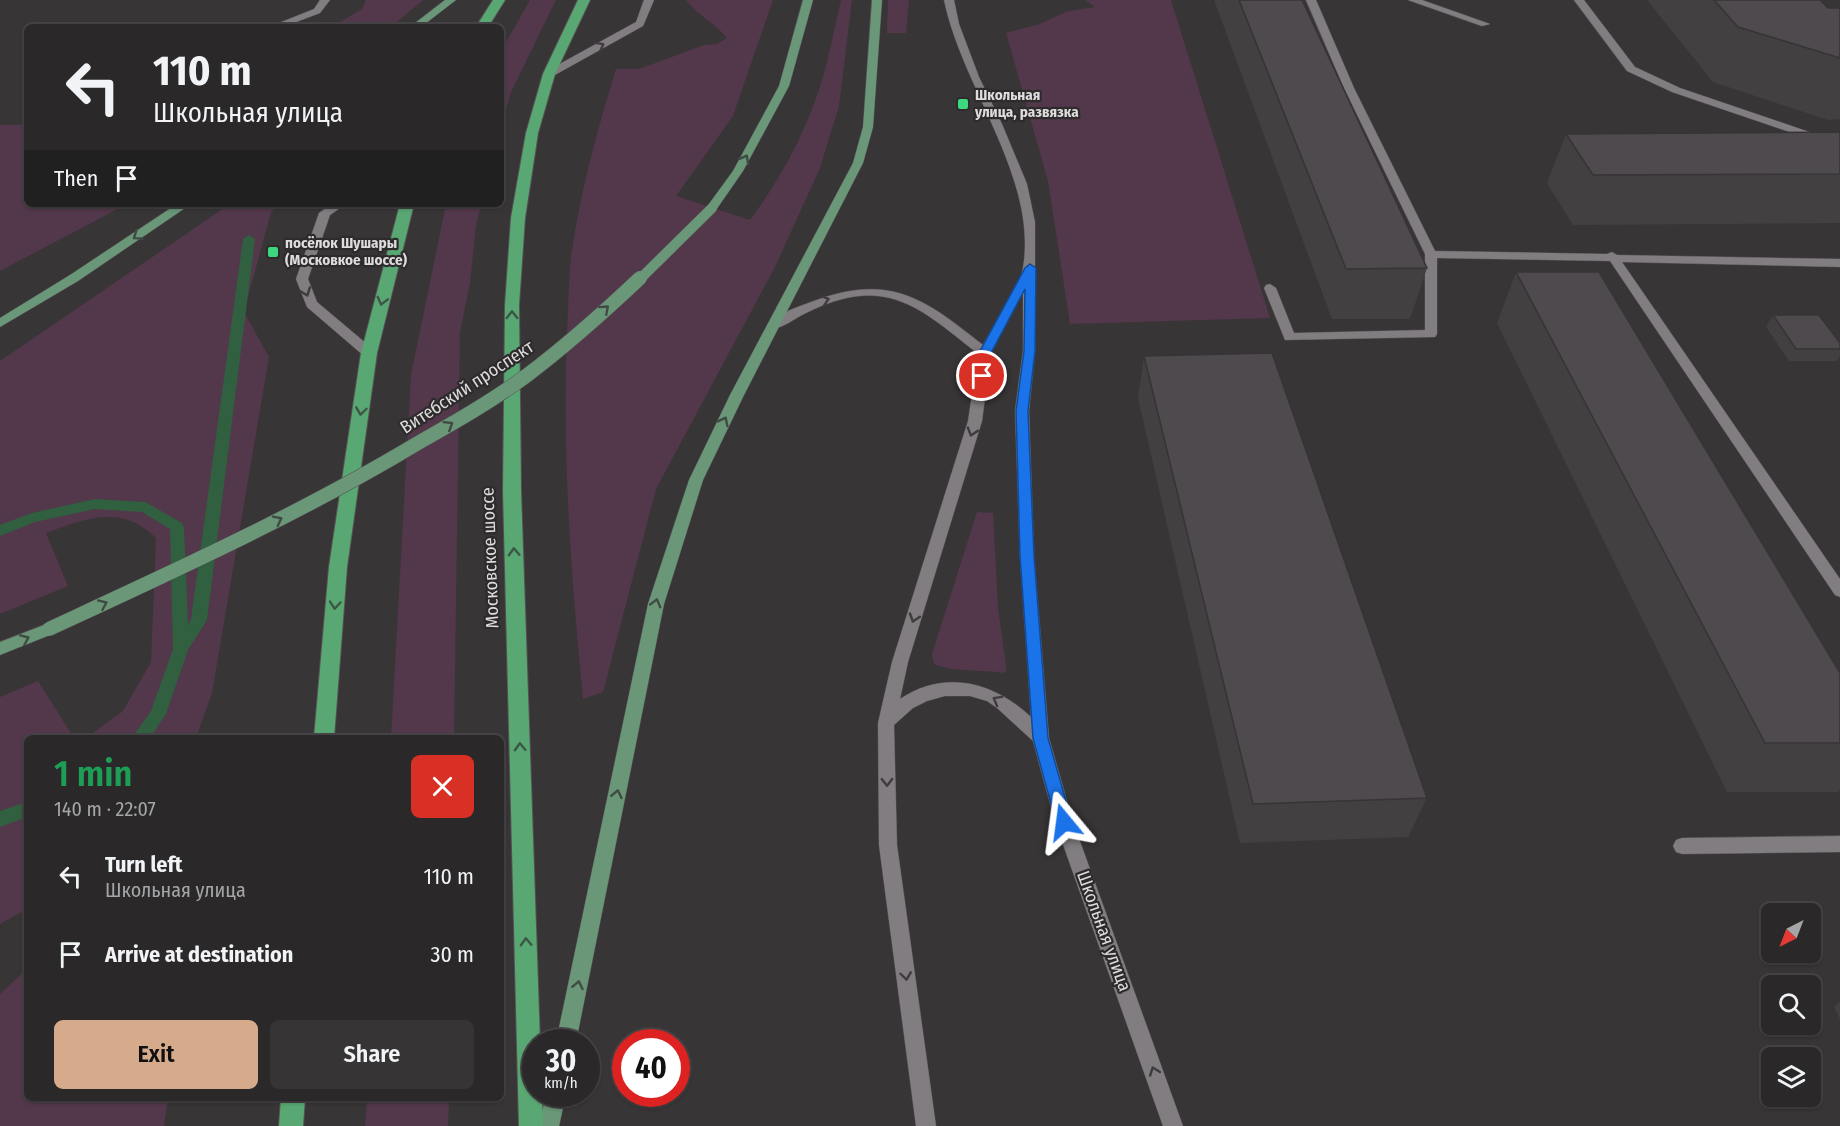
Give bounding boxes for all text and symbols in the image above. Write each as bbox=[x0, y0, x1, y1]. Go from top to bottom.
one-way arrow bbox=[594, 42, 604, 53]
text: 110 m bbox=[153, 46, 252, 96]
icon: left bbox=[54, 48, 132, 126]
place label: Школьная улица, развязка bbox=[974, 86, 1079, 121]
text: Школьная улица bbox=[153, 97, 343, 129]
marker: Школьная улица, развязка bbox=[956, 97, 970, 111]
one-way arrow bbox=[738, 155, 749, 165]
icon: arrive bbox=[110, 162, 143, 195]
text: Then bbox=[54, 165, 98, 192]
one-way arrow bbox=[132, 229, 143, 240]
place label: посёлок Шушары (Московкое шоссе) bbox=[285, 234, 408, 269]
marker: посёлок Шушары (Московкое шоссе) bbox=[266, 245, 280, 259]
one-way arrow bbox=[299, 286, 312, 297]
one-way arrow bbox=[819, 294, 830, 307]
one-way arrow bbox=[376, 296, 389, 306]
one-way arrow bbox=[598, 305, 609, 316]
one-way arrow bbox=[506, 310, 518, 319]
street label: Витебский проспект bbox=[396, 335, 538, 438]
pin bbox=[956, 350, 1007, 401]
icon: arrive bbox=[965, 359, 998, 392]
one-way arrow bbox=[355, 407, 367, 416]
one-way arrow bbox=[717, 416, 729, 427]
one-way arrow bbox=[443, 421, 453, 433]
one-way arrow bbox=[967, 426, 979, 437]
street label: Московское шоссе bbox=[477, 487, 503, 629]
one-way arrow bbox=[272, 516, 283, 528]
one-way arrow bbox=[507, 547, 520, 556]
one-way arrow bbox=[649, 598, 662, 608]
one-way arrow bbox=[96, 600, 107, 612]
one-way arrow bbox=[329, 600, 342, 609]
one-way arrow bbox=[909, 612, 921, 623]
one-way arrow bbox=[18, 634, 29, 646]
one-way arrow bbox=[993, 696, 1003, 707]
one-way arrow bbox=[513, 742, 526, 751]
text: 1 min bbox=[54, 752, 132, 796]
button: close bbox=[411, 755, 474, 818]
one-way arrow bbox=[881, 777, 894, 786]
one-way arrow bbox=[610, 789, 623, 799]
position arrow bbox=[1032, 790, 1096, 854]
text: 140 m · 22:07 bbox=[54, 797, 156, 821]
text: Turn left bbox=[105, 851, 183, 878]
icon: left bbox=[54, 860, 87, 893]
text: 110 m bbox=[424, 863, 474, 890]
street label: Школьная улица bbox=[1072, 868, 1136, 994]
text: Школьная улица bbox=[105, 878, 246, 902]
north arrow bbox=[1761, 903, 1821, 963]
map controls bbox=[1761, 903, 1821, 1107]
one-way arrow bbox=[519, 937, 532, 946]
icon: arrive bbox=[54, 938, 87, 971]
text: Arrive at destination bbox=[105, 941, 293, 968]
text: 30 m bbox=[431, 941, 474, 968]
one-way arrow bbox=[899, 971, 911, 980]
button: search bbox=[1761, 975, 1821, 1035]
one-way arrow bbox=[571, 980, 584, 990]
button: Exit bbox=[54, 1020, 258, 1089]
button: Share bbox=[270, 1020, 474, 1089]
speed limit sign: 40 bbox=[612, 1029, 690, 1107]
text: 30 bbox=[546, 1043, 576, 1079]
button: layers bbox=[1761, 1047, 1821, 1107]
one-way arrow bbox=[1148, 1066, 1161, 1077]
text: km/h bbox=[544, 1074, 578, 1092]

